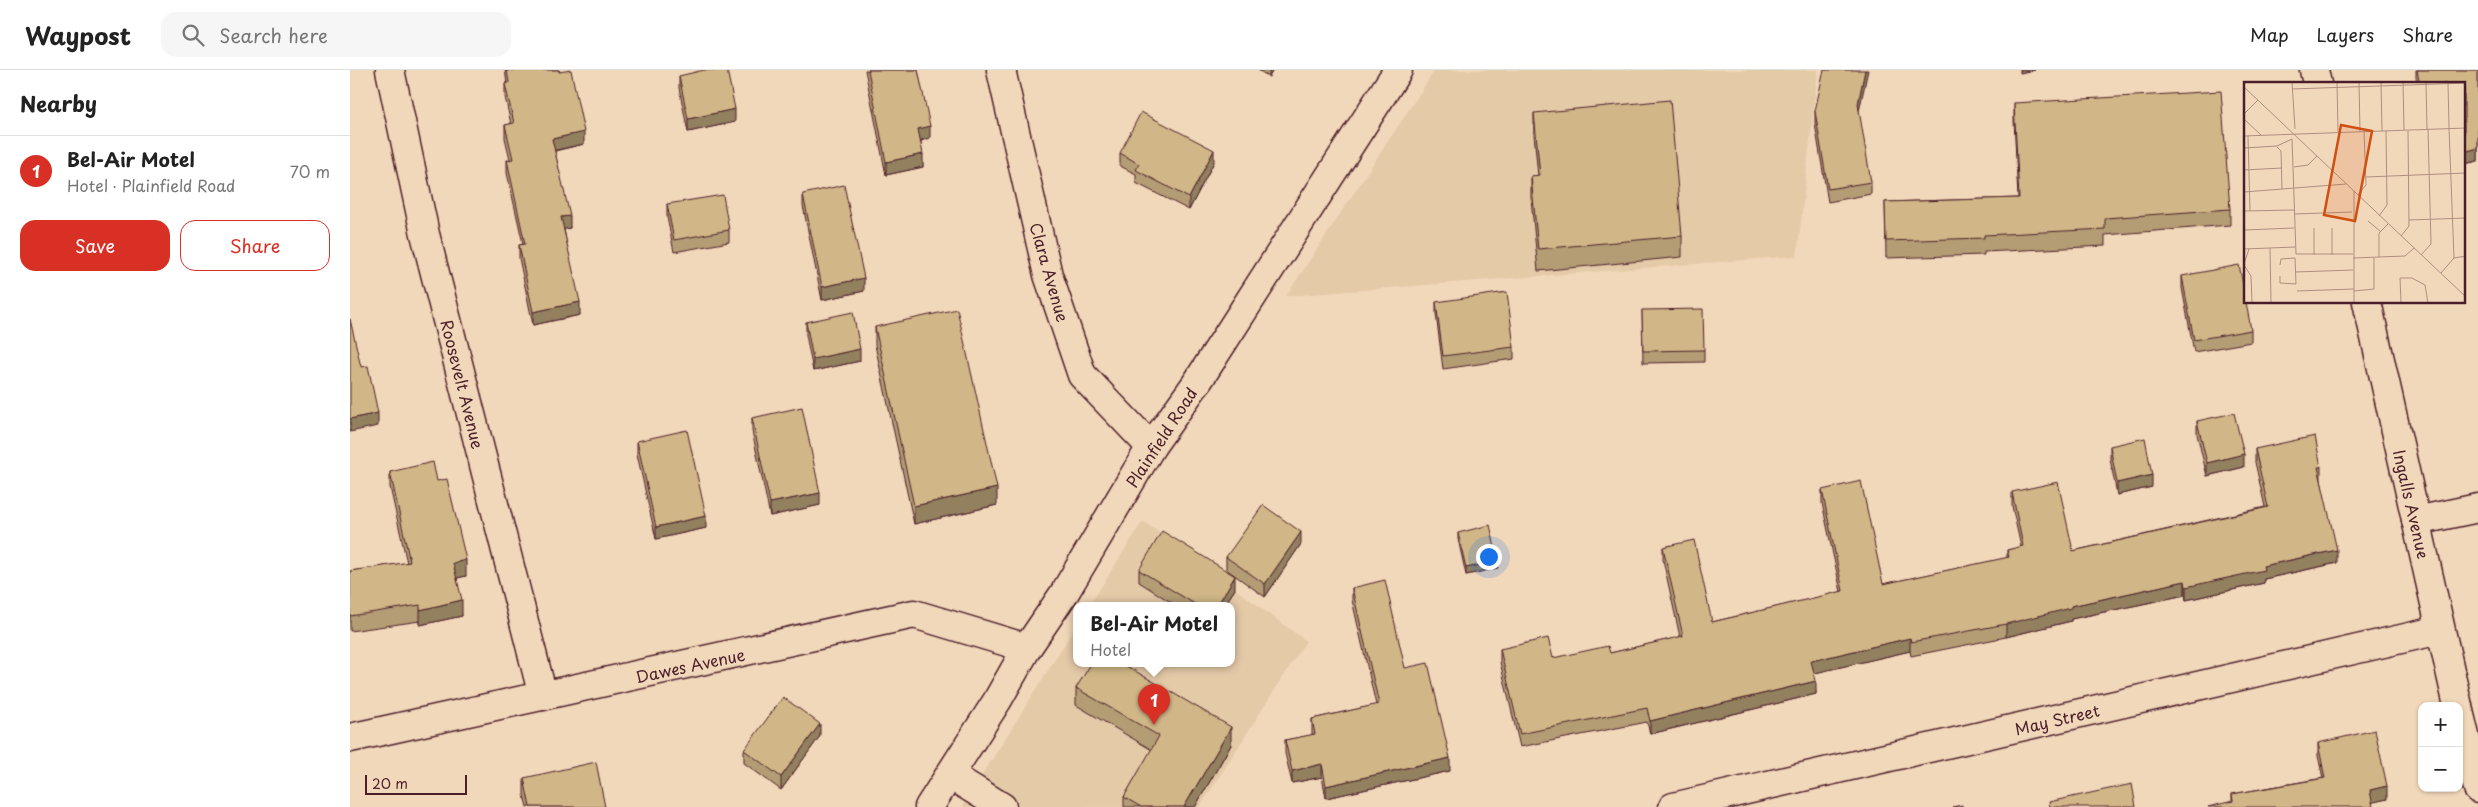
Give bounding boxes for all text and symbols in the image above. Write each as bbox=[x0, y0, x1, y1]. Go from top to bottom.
search box bbox=[161, 12, 511, 57]
text: Waypost bbox=[25, 17, 131, 53]
icon: search bbox=[179, 21, 207, 49]
text: Search here bbox=[219, 21, 328, 49]
text: Map bbox=[2250, 21, 2289, 48]
text: Layers bbox=[2317, 21, 2374, 48]
text: Share bbox=[2402, 21, 2453, 48]
inset map bbox=[2244, 82, 2466, 304]
text: Nearby bbox=[20, 87, 97, 119]
text: Bel-Air Motel bbox=[67, 145, 195, 173]
text: 1 bbox=[32, 159, 40, 183]
text: 70 m bbox=[290, 159, 330, 183]
text: Hotel · Plainfield Road bbox=[67, 173, 235, 197]
button: Save bbox=[20, 220, 170, 271]
button: Share bbox=[180, 220, 330, 271]
street label: Clara Avenue bbox=[1024, 220, 1076, 325]
street label: Roosevelt Avenue bbox=[435, 317, 491, 451]
street label: Plainfield Road bbox=[1120, 382, 1202, 492]
street label: Ingalls Avenue bbox=[2388, 447, 2436, 561]
your location bbox=[1476, 544, 1502, 570]
popup bbox=[1073, 602, 1235, 667]
text: Bel-Air Motel bbox=[1090, 609, 1218, 637]
text: Hotel bbox=[1090, 637, 1131, 661]
street label: Dawes Avenue bbox=[633, 642, 747, 688]
pin: 1 bbox=[1138, 684, 1170, 725]
street label: May Street bbox=[2012, 698, 2102, 740]
map controls bbox=[2418, 702, 2463, 792]
button: + bbox=[2418, 702, 2463, 747]
button: − bbox=[2418, 747, 2463, 792]
scale bar bbox=[365, 772, 468, 795]
text: 20 m bbox=[372, 773, 408, 794]

